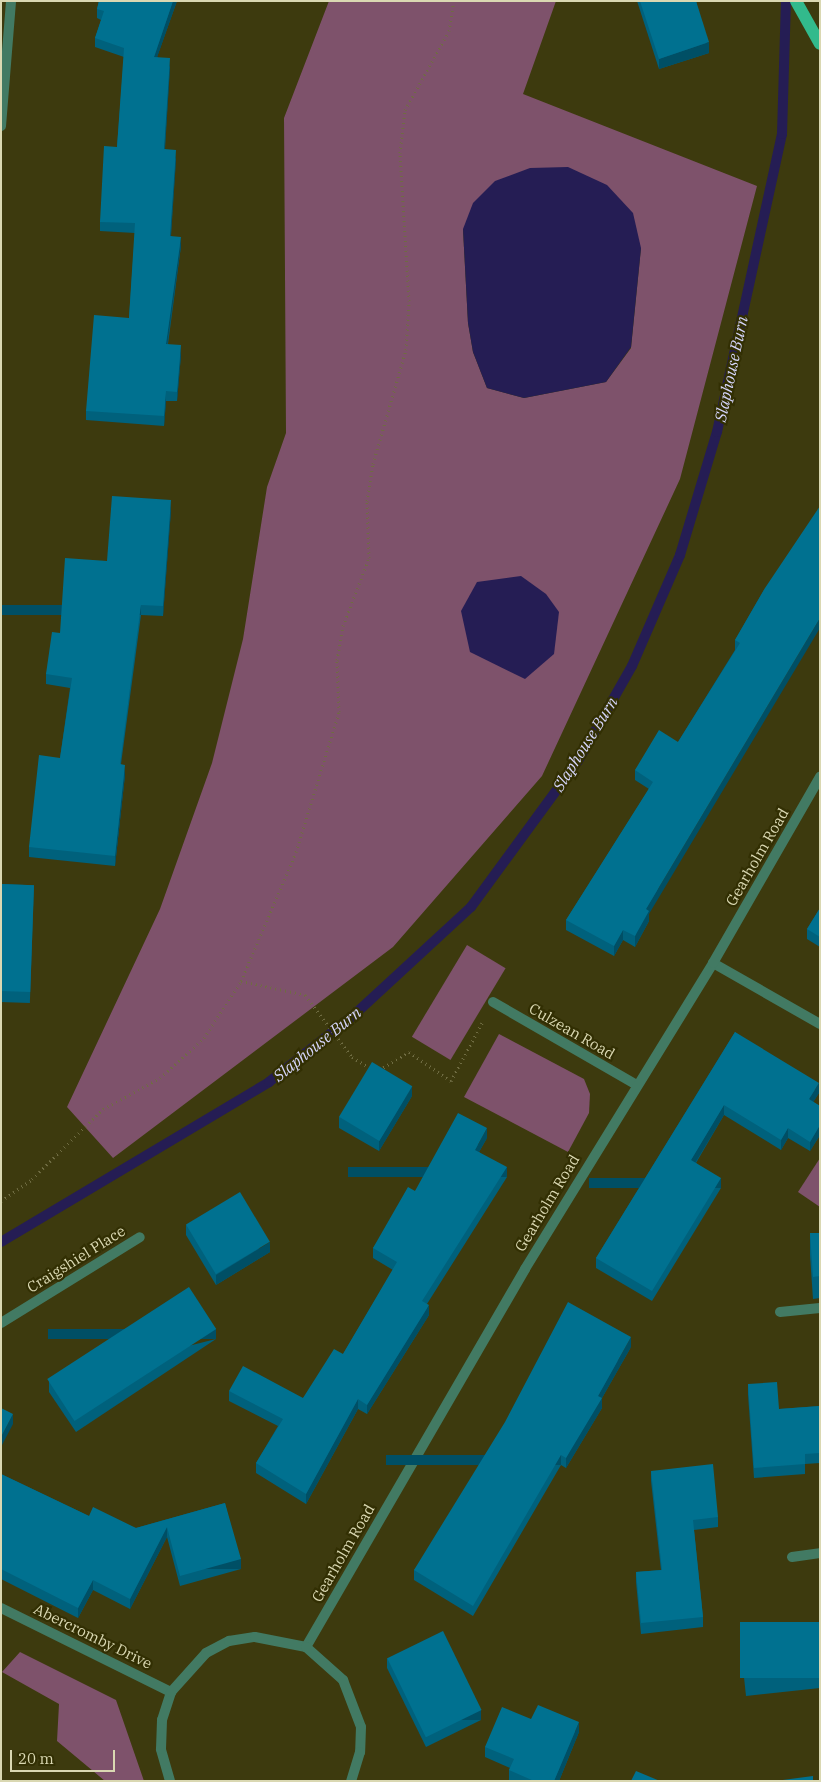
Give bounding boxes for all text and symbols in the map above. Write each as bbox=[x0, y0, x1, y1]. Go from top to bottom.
water label: Slaphouse Burn bbox=[710, 314, 752, 424]
water label: Slaphouse Burn bbox=[548, 693, 622, 795]
street label: Gearholm Road bbox=[722, 805, 792, 909]
street label: Culzean Road bbox=[526, 999, 618, 1063]
water label: Slaphouse Burn bbox=[269, 1003, 365, 1085]
street label: Gearholm Road bbox=[511, 1151, 583, 1255]
street label: Craigshiel Place bbox=[24, 1222, 128, 1296]
street label: Gearholm Road bbox=[308, 1501, 378, 1605]
street label: Abercromby Drive bbox=[31, 1600, 155, 1672]
scale bar bbox=[12, 1740, 118, 1772]
text: 20 m bbox=[18, 1749, 54, 1768]

